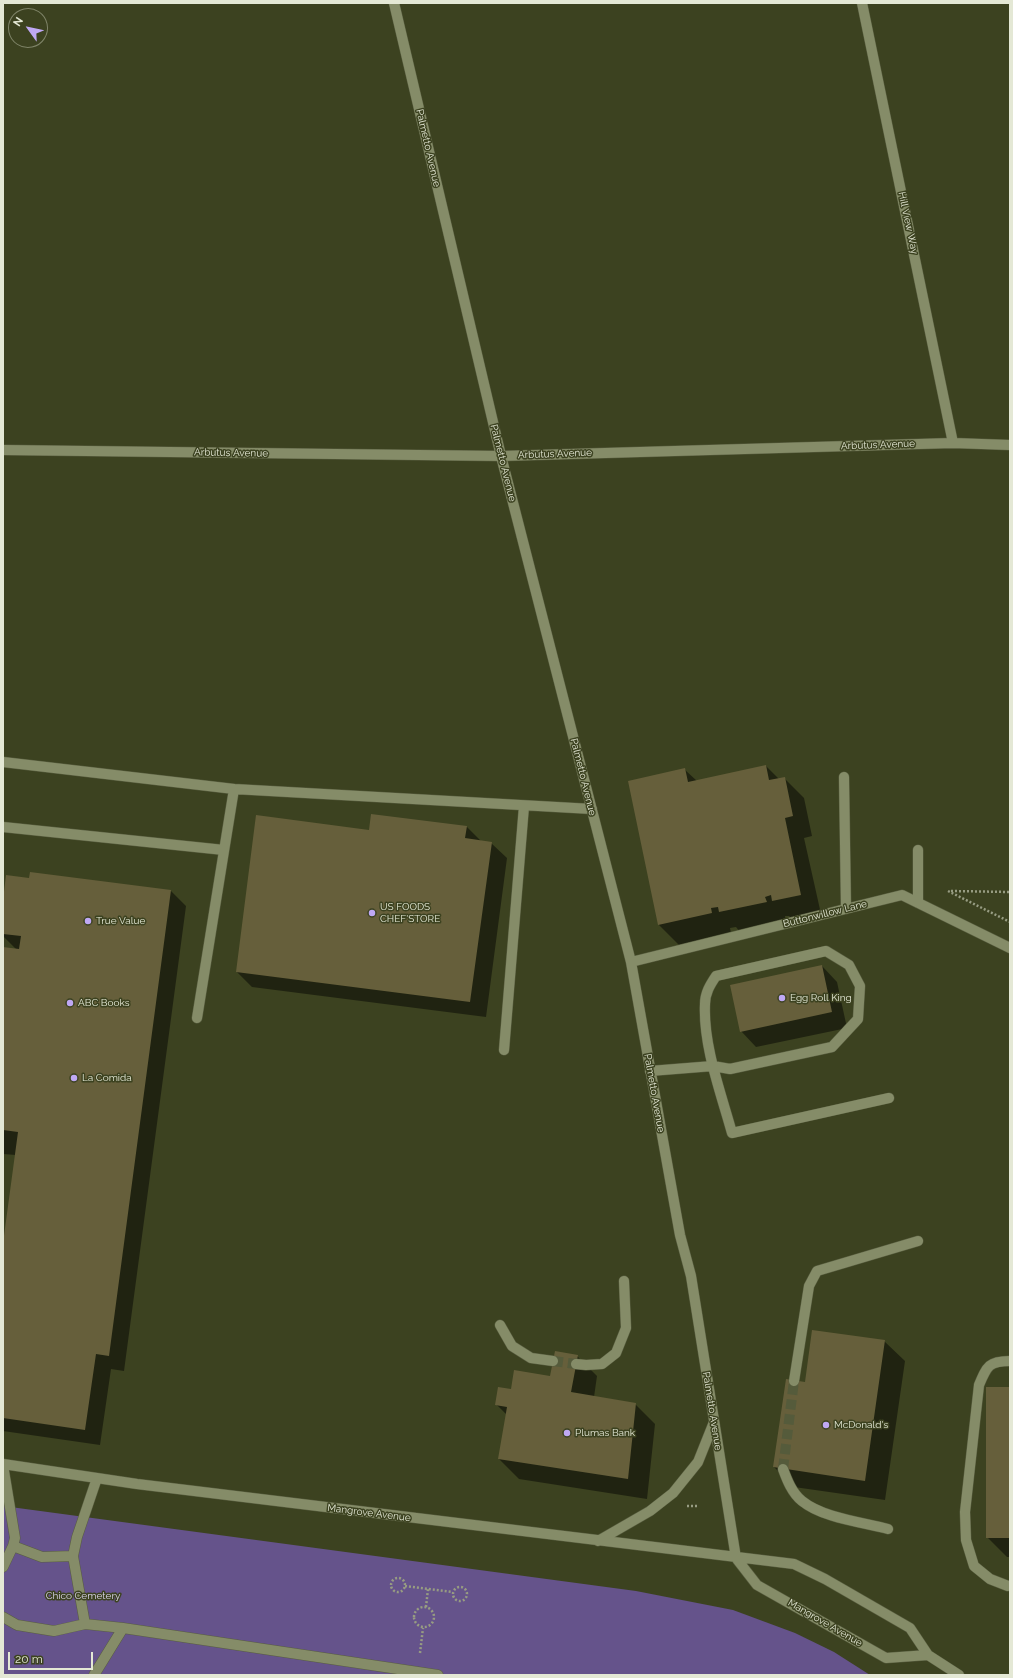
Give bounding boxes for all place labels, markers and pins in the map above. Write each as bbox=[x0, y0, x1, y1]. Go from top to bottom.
place label: US FOODS CHEF'STORE bbox=[380, 901, 440, 924]
marker: US FOODS CHEF'STORE bbox=[367, 908, 377, 918]
place label: True Value bbox=[96, 915, 145, 927]
marker: True Value bbox=[83, 916, 93, 926]
place label: Egg Roll King bbox=[790, 992, 852, 1004]
marker: Egg Roll King bbox=[777, 993, 787, 1003]
place label: ABC Books bbox=[78, 997, 130, 1009]
marker: ABC Books bbox=[65, 998, 75, 1008]
place label: La Comida bbox=[82, 1072, 132, 1084]
marker: La Comida bbox=[69, 1073, 79, 1083]
place label: McDonald's bbox=[834, 1419, 888, 1431]
marker: McDonald's bbox=[821, 1420, 831, 1430]
place label: Plumas Bank bbox=[575, 1427, 635, 1439]
marker: Plumas Bank bbox=[562, 1428, 572, 1438]

